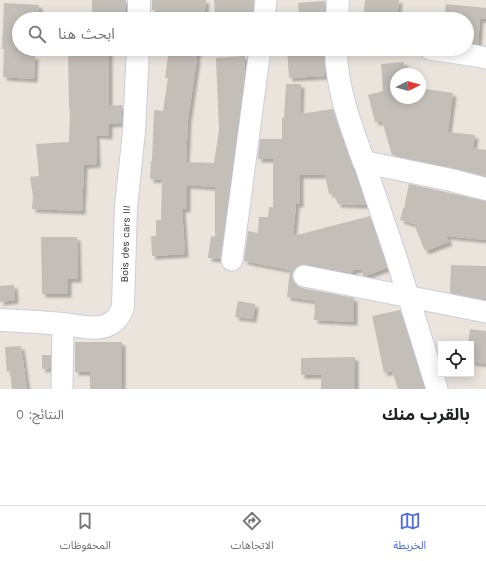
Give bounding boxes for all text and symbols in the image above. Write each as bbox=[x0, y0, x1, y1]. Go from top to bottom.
search box bbox=[12, 12, 474, 56]
icon: search bbox=[26, 23, 48, 45]
text: ابحث هنا bbox=[58, 25, 115, 43]
north arrow bbox=[390, 68, 426, 104]
street label: Bois des cars III bbox=[118, 205, 132, 283]
map controls bbox=[438, 341, 474, 377]
button: locate bbox=[438, 341, 474, 377]
text: بالقرب منك bbox=[382, 404, 470, 424]
text: النتائج: 0 bbox=[16, 407, 64, 422]
tab: المحفوظات bbox=[60, 510, 111, 557]
tab: الاتجاهات bbox=[231, 510, 274, 557]
tab: الخريطة bbox=[393, 510, 426, 557]

